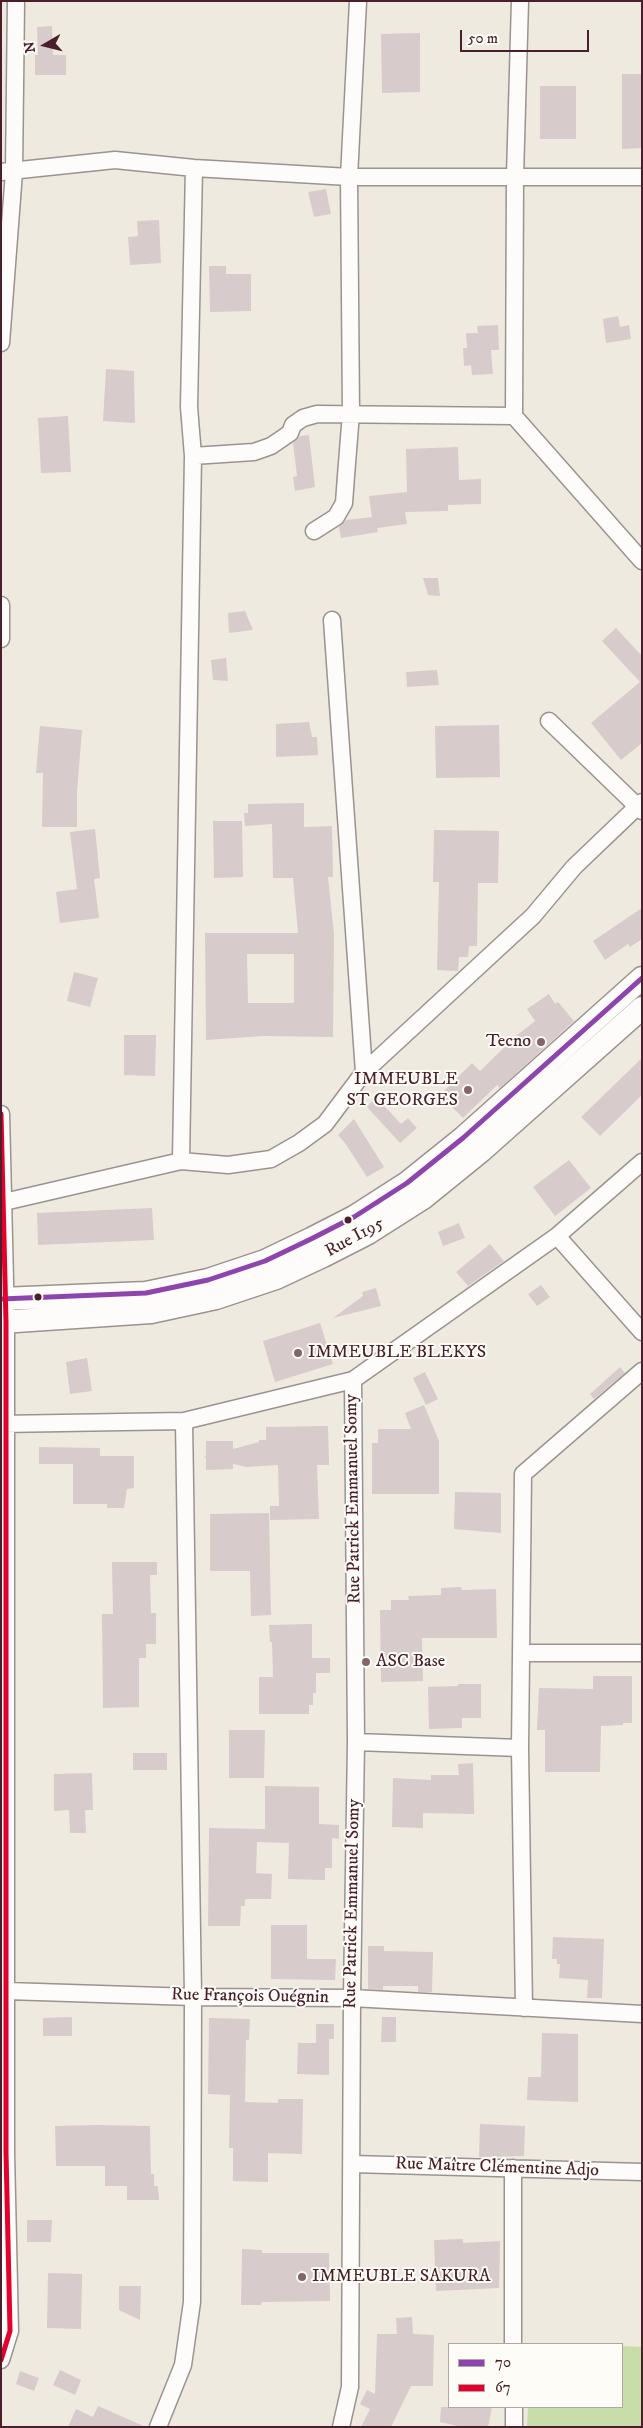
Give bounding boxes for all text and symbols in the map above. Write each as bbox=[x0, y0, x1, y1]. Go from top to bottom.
north arrow bbox=[20, 20, 70, 70]
scale bar bbox=[463, 20, 592, 52]
text: 50 m bbox=[468, 29, 498, 48]
text: N bbox=[20, 40, 40, 54]
place label: Tecno bbox=[486, 1031, 531, 1053]
marker: Tecno bbox=[535, 1036, 547, 1048]
place label: IMMEUBLE ST GEORGES bbox=[347, 1069, 458, 1112]
marker: IMMEUBLE ST GEORGES bbox=[462, 1084, 474, 1096]
street label: Rue I195 bbox=[322, 1213, 388, 1263]
unlabelled marker bbox=[343, 1215, 353, 1225]
unlabelled marker bbox=[33, 1292, 43, 1302]
place label: IMMEUBLE BLEKYS bbox=[308, 1342, 486, 1364]
marker: IMMEUBLE BLEKYS bbox=[292, 1347, 304, 1359]
street label: Rue Patrick Emmanuel Somy bbox=[341, 1394, 367, 1604]
place label: ASC Base bbox=[376, 1651, 445, 1673]
marker: ASC Base bbox=[360, 1656, 372, 1668]
street label: Rue Patrick Emmanuel Somy bbox=[340, 1799, 366, 2009]
street label: Rue François Ouégnin bbox=[171, 1985, 329, 2009]
street label: Rue Maître Clémentine Adjo bbox=[395, 2154, 599, 2182]
place label: IMMEUBLE SAKURA bbox=[312, 2266, 490, 2288]
marker: IMMEUBLE SAKURA bbox=[296, 2271, 308, 2283]
legend bbox=[448, 2343, 623, 2408]
text: 70 bbox=[495, 2353, 511, 2372]
text: 67 bbox=[495, 2378, 511, 2397]

